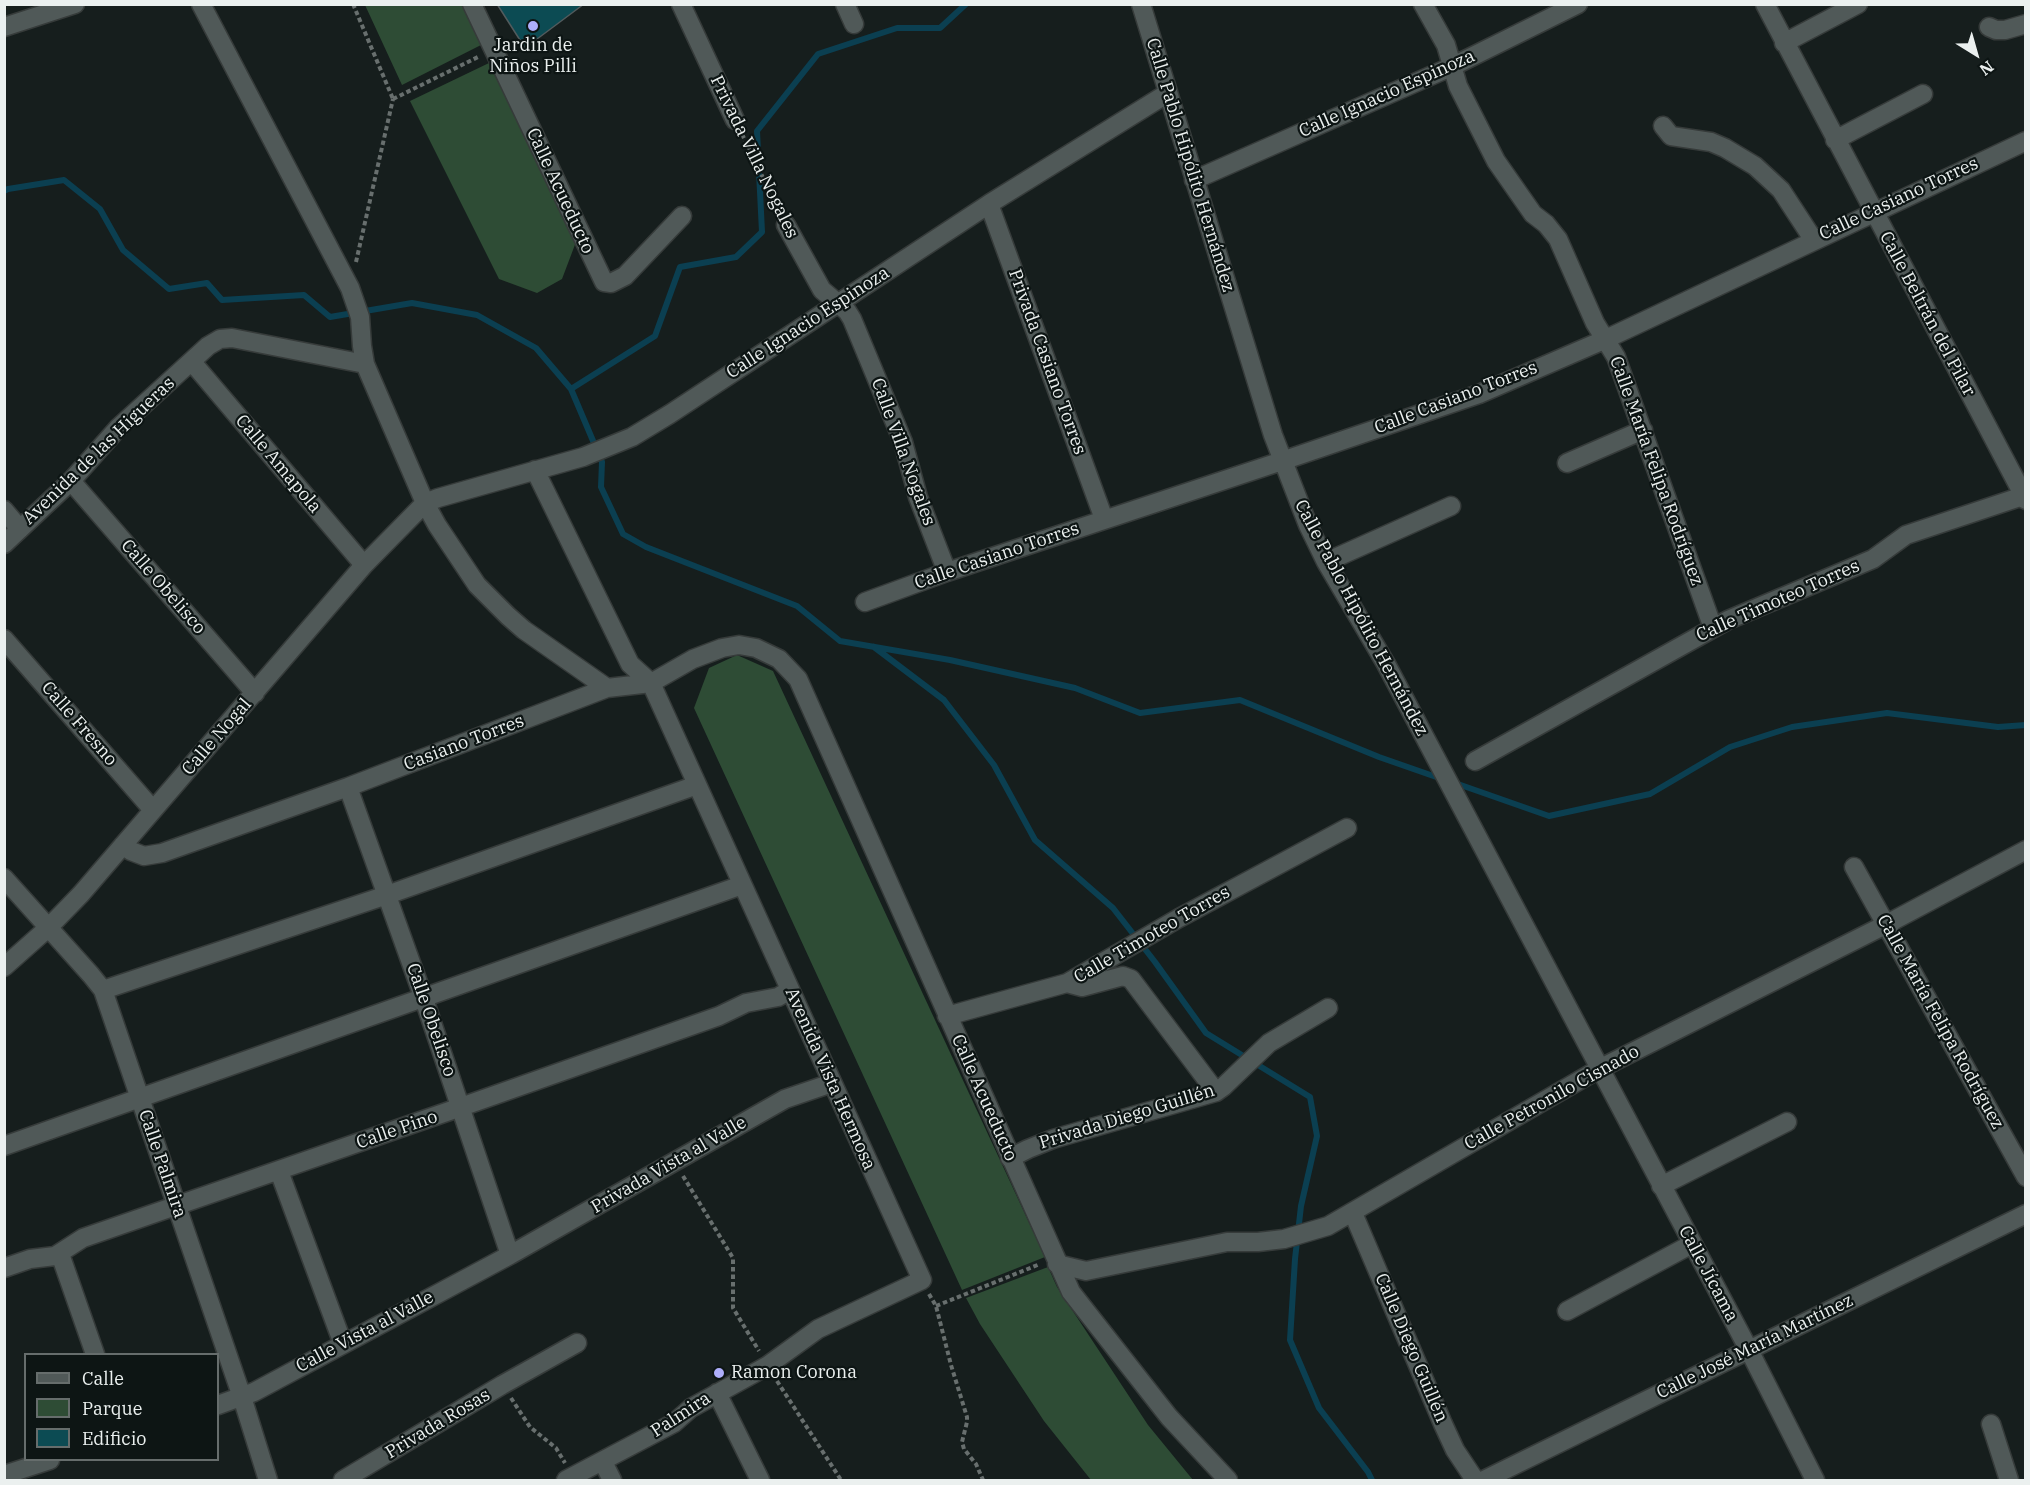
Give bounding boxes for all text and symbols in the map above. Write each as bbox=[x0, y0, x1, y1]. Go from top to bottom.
marker: Jardin de Niños Pilli bbox=[526, 19, 540, 33]
north arrow bbox=[1946, 24, 2006, 84]
place label: Jardin de Niños Pilli bbox=[489, 35, 577, 78]
street label: Calle Pablo Hipólito Hernández bbox=[1141, 35, 1239, 295]
street label: Calle Ignacio Espinoza bbox=[1296, 45, 1478, 143]
text: N bbox=[1976, 57, 1998, 80]
street label: Privada Villa Nogales bbox=[705, 72, 803, 242]
street label: Calle Acueducto bbox=[521, 125, 599, 257]
street label: Calle Casiano Torres bbox=[1816, 153, 1982, 245]
street label: Calle Beltrán del Pilar bbox=[1874, 228, 1980, 400]
street label: Calle Ignacio Espinoza bbox=[722, 262, 894, 384]
street label: Privada Casiano Torres bbox=[1003, 266, 1091, 458]
street label: Calle María Felipa Rodríguez bbox=[1604, 354, 1708, 588]
street label: Calle Casiano Torres bbox=[1371, 357, 1541, 439]
street label: Avenida de las Higueras bbox=[18, 373, 180, 529]
street label: Calle Villa Nogales bbox=[866, 375, 940, 529]
street label: Calle Amapola bbox=[231, 410, 325, 518]
street label: Calle Pablo Hipólito Hernández bbox=[1289, 496, 1433, 740]
street label: Calle Casiano Torres bbox=[912, 518, 1082, 594]
street label: Calle Obelisco bbox=[116, 535, 210, 639]
street label: Calle Timoteo Torres bbox=[1693, 555, 1863, 647]
street label: Calle Fresno bbox=[36, 677, 122, 771]
street label: Calle Nogal bbox=[178, 694, 256, 780]
street label: Casiano Torres bbox=[401, 710, 527, 776]
street label: Calle Timoteo Torres bbox=[1070, 882, 1234, 988]
street label: Calle María Felipa Rodríguez bbox=[1872, 911, 2008, 1133]
street label: Calle Obelisco bbox=[401, 960, 461, 1080]
street label: Avenida Vista Hermosa bbox=[780, 985, 880, 1173]
street label: Calle Acueducto bbox=[946, 1031, 1022, 1165]
street label: Calle Petronilo Cisnado bbox=[1461, 1041, 1643, 1155]
street label: Privada Diego Guillén bbox=[1037, 1080, 1217, 1154]
street label: Calle Pino bbox=[354, 1106, 440, 1154]
street label: Calle Palmira bbox=[133, 1107, 191, 1221]
street label: Privada Vista al Valle bbox=[588, 1112, 750, 1218]
street label: Calle Jícama bbox=[1674, 1222, 1742, 1326]
street label: Calle Diego Guillén bbox=[1370, 1270, 1452, 1426]
street label: Calle Vista al Valle bbox=[293, 1287, 437, 1377]
street label: Calle José María Martínez bbox=[1653, 1290, 1857, 1404]
legend bbox=[24, 1353, 219, 1461]
place label: Ramon Corona bbox=[731, 1362, 857, 1384]
marker: Ramon Corona bbox=[712, 1366, 726, 1380]
text: Calle bbox=[82, 1367, 124, 1390]
street label: Privada Rosas bbox=[382, 1384, 494, 1464]
street label: Palmira bbox=[647, 1388, 715, 1442]
text: Parque bbox=[82, 1397, 142, 1420]
text: Edificio bbox=[82, 1427, 146, 1450]

